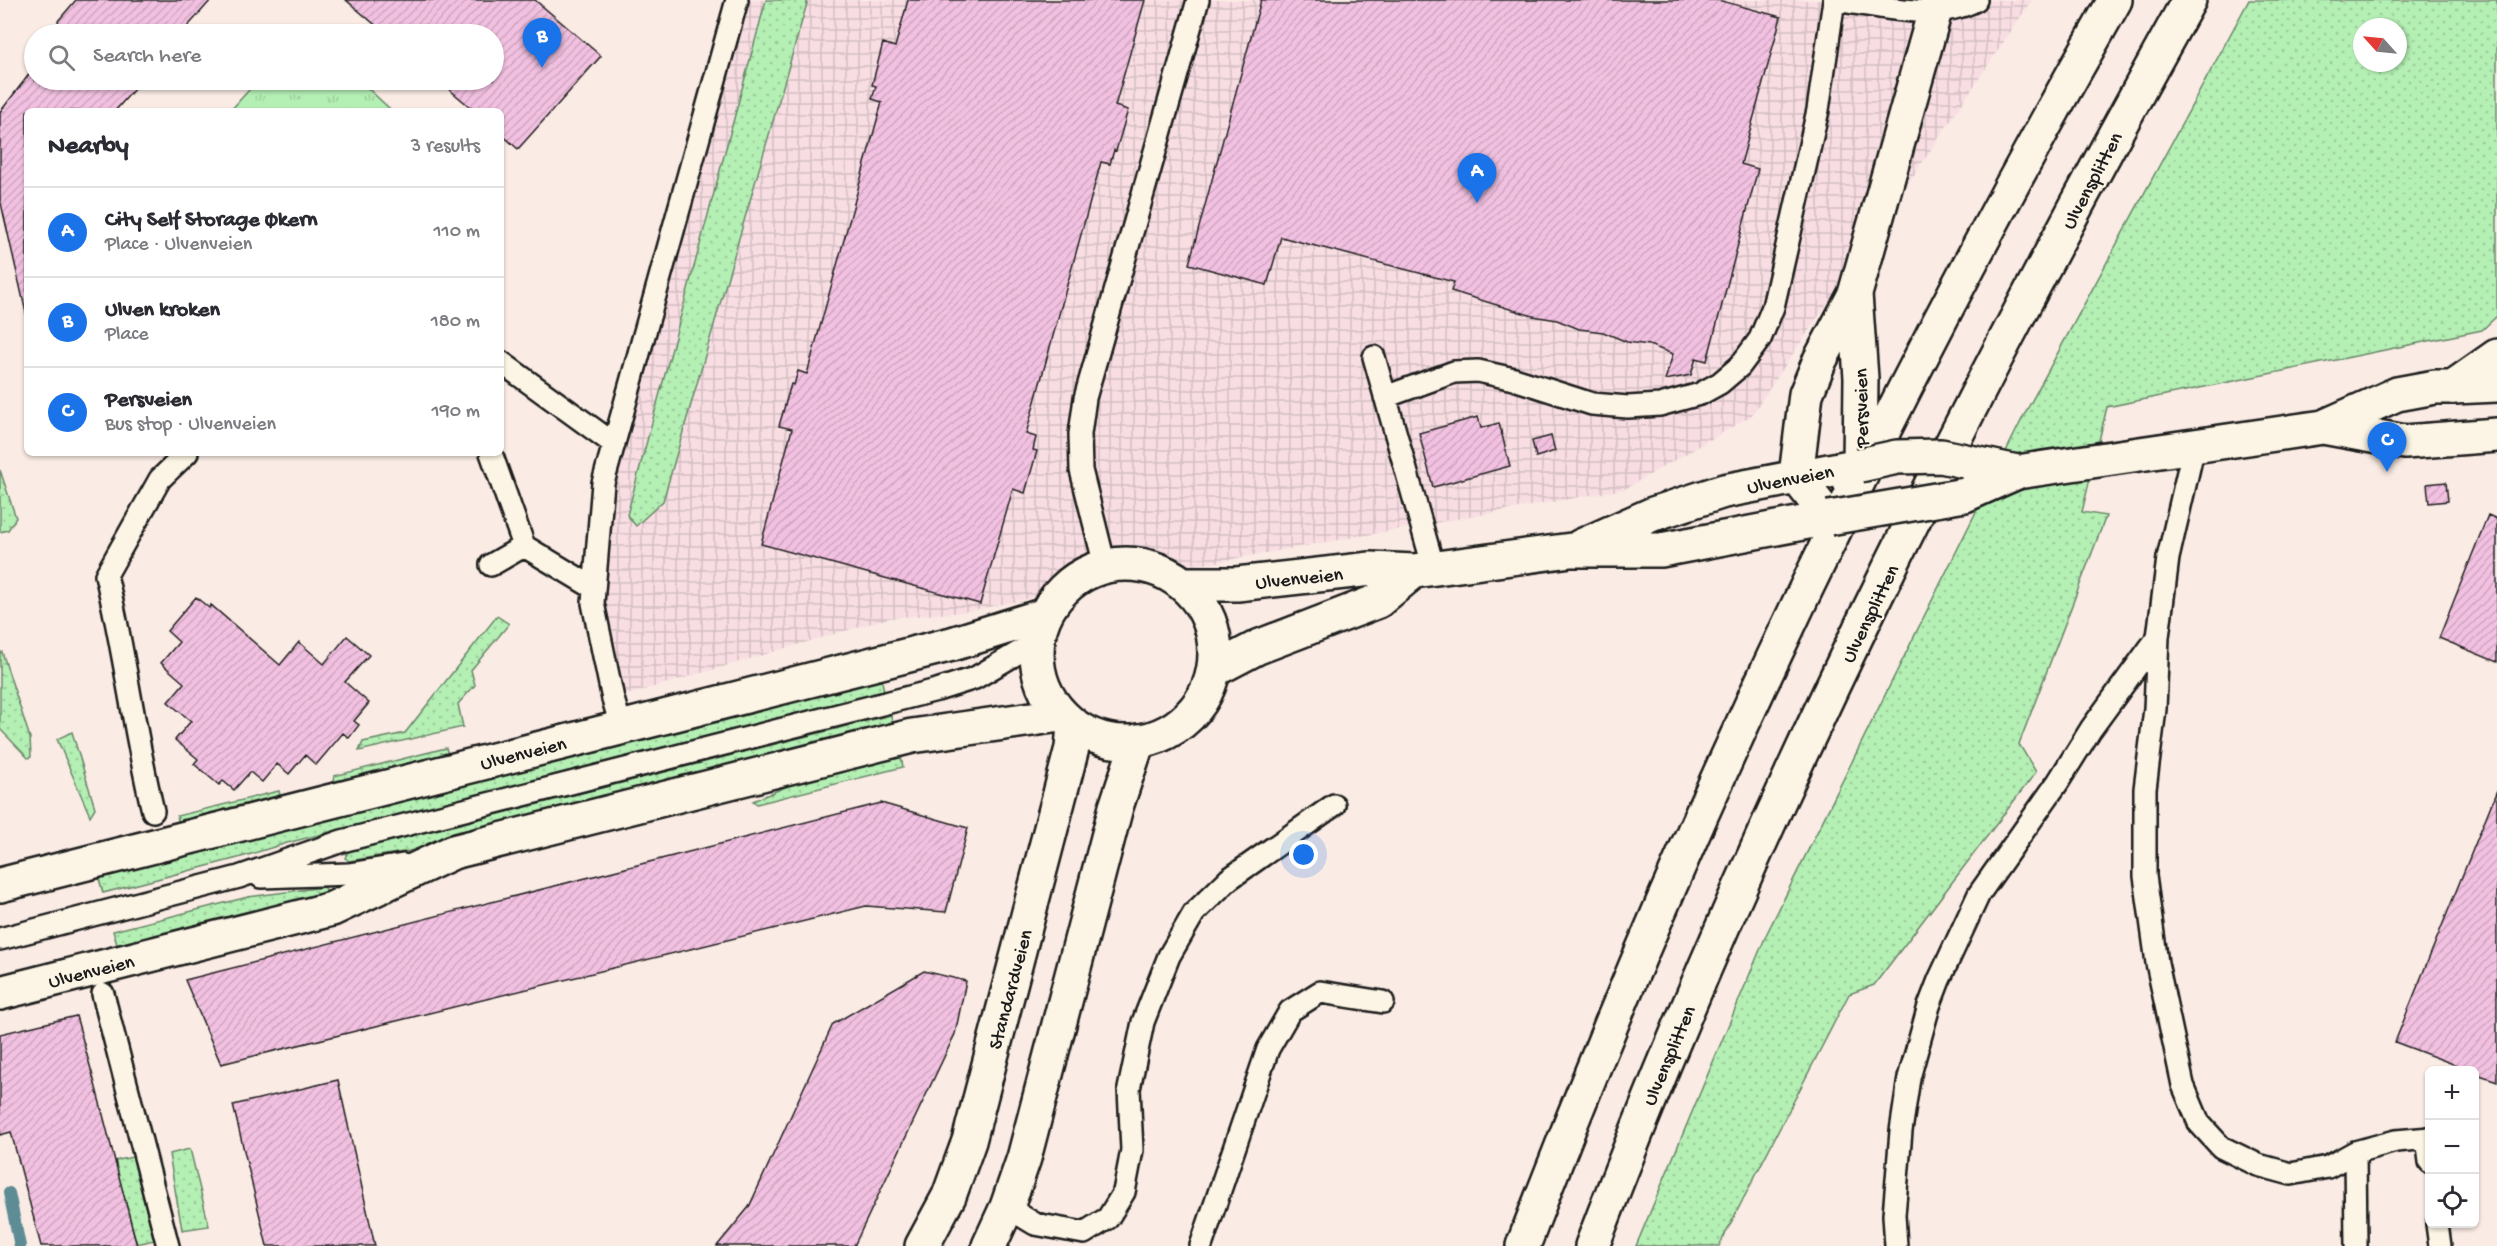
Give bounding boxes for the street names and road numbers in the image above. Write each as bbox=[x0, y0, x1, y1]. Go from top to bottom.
street label: Ulvensplitten bbox=[2059, 129, 2130, 234]
street label: Persveien bbox=[1851, 368, 1876, 449]
street label: Ulvenveien bbox=[1745, 462, 1836, 501]
street label: Ulvensplitten bbox=[1838, 561, 1906, 668]
street label: Ulvenveien bbox=[1254, 564, 1345, 597]
street label: Ulvenveien bbox=[478, 733, 570, 777]
street label: Standardveien bbox=[985, 927, 1040, 1052]
street label: Ulvenveien bbox=[46, 951, 138, 995]
street label: Ulvensplitten bbox=[1640, 1002, 1703, 1110]

